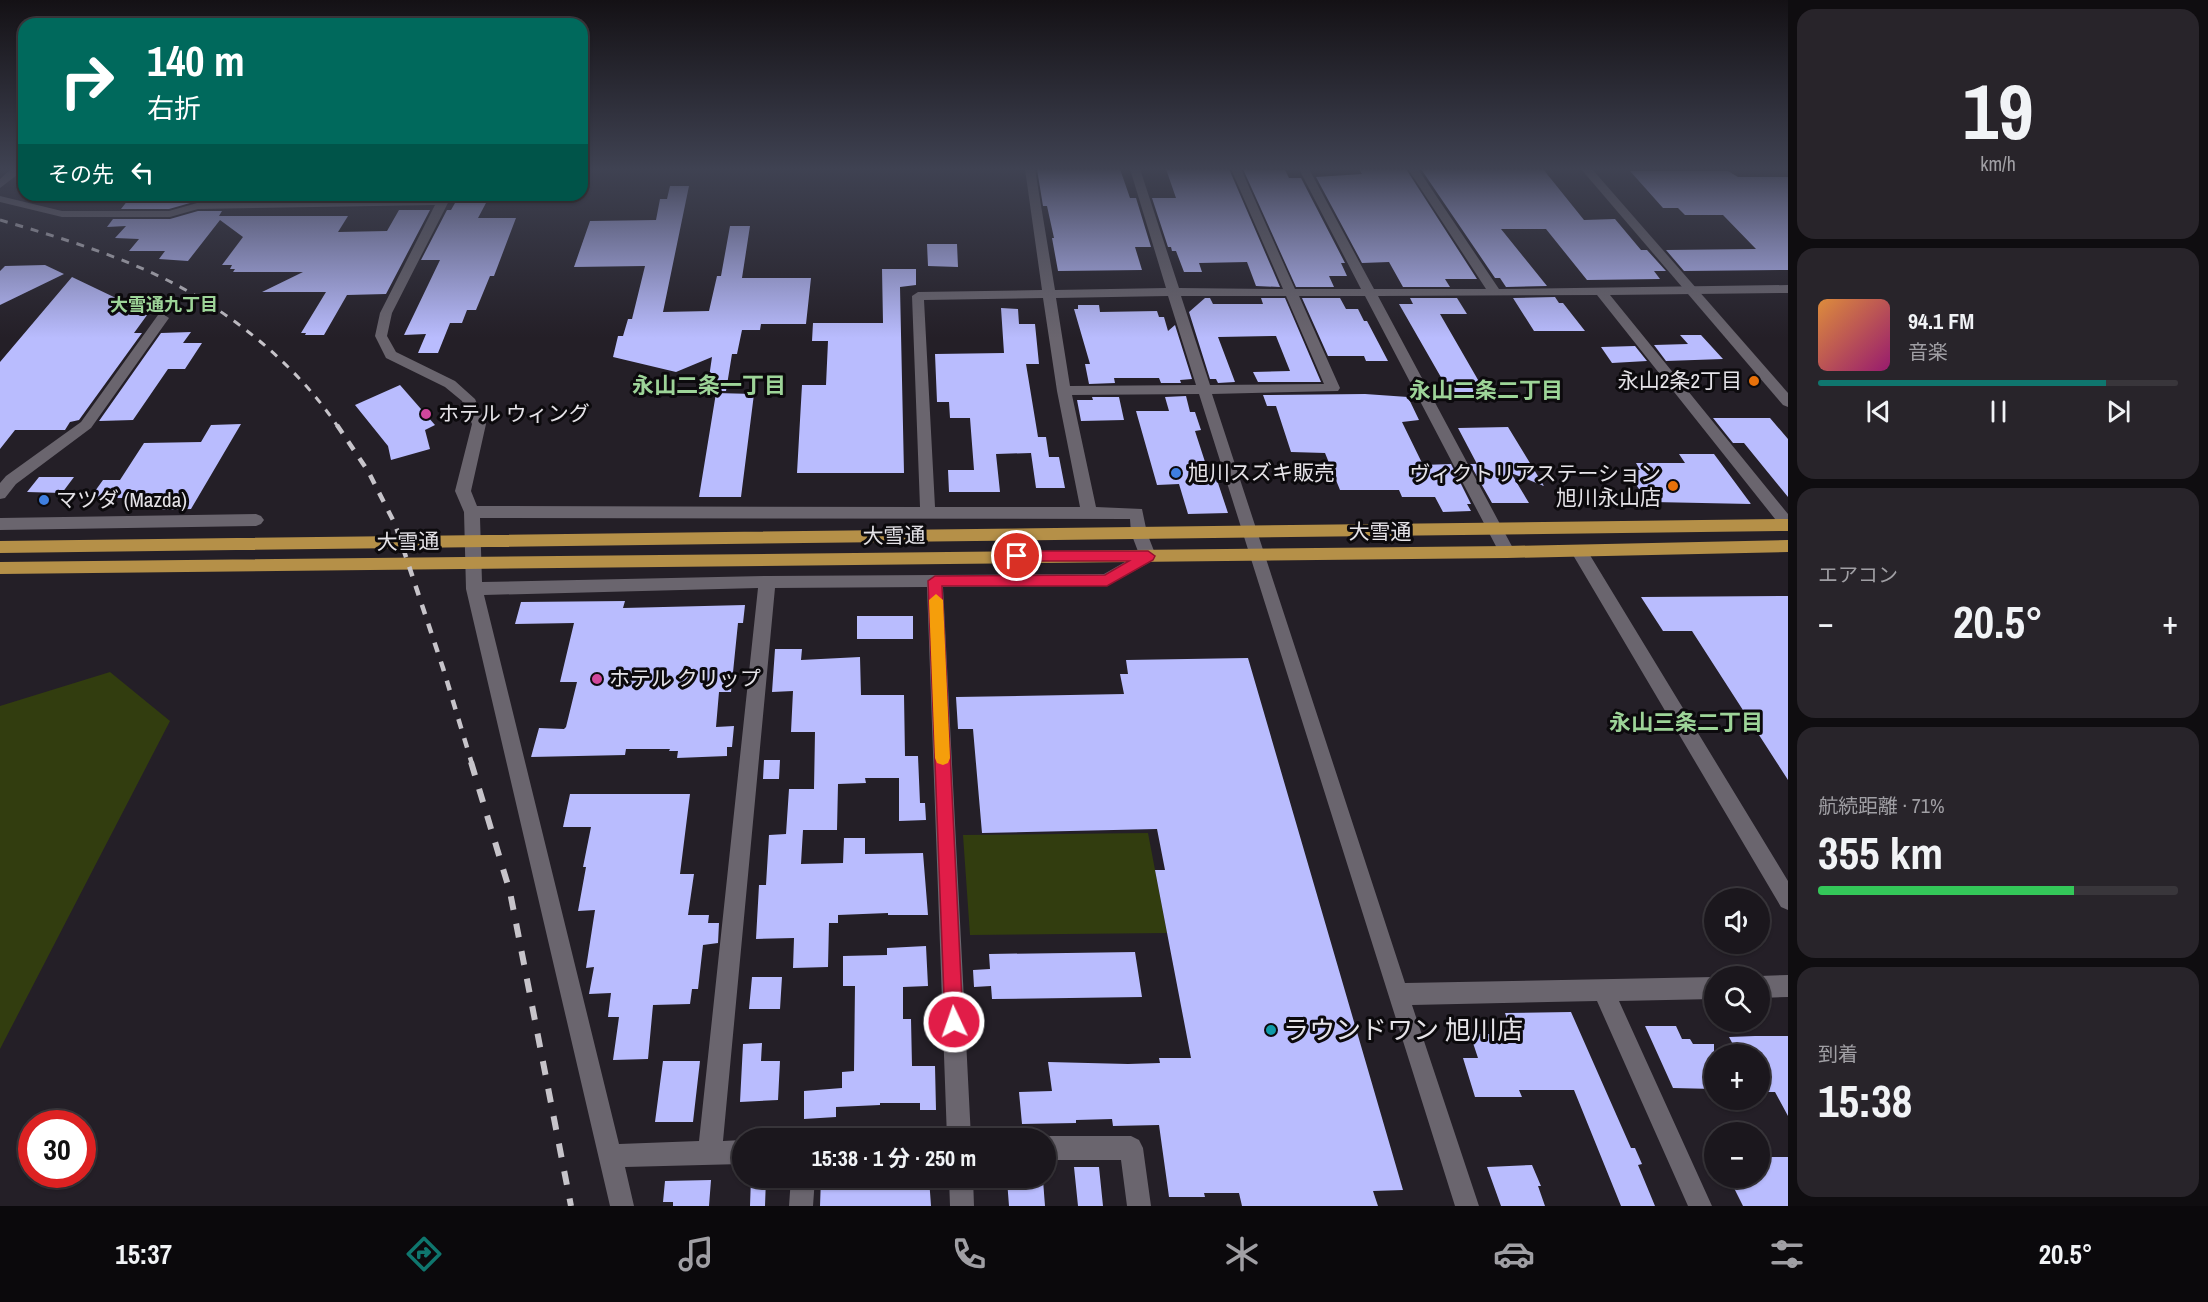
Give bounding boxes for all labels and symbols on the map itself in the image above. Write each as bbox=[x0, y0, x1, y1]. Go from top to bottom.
district label: 大雪通九丁目 bbox=[110, 292, 218, 317]
place label: 永山2条2丁目 bbox=[1618, 366, 1742, 395]
district label: 永山二条一丁目 bbox=[632, 370, 786, 400]
marker: 永山2条2丁目 bbox=[1747, 374, 1761, 388]
district label: 永山二条二丁目 bbox=[1409, 375, 1563, 405]
place label: ホテル ウィング bbox=[438, 399, 590, 428]
marker: ホテル ウィング bbox=[419, 407, 433, 421]
place label: 旭川スズキ販売 bbox=[1188, 458, 1335, 487]
place label: ヴィクトリアステーション 旭川永山店 bbox=[1409, 459, 1661, 512]
marker: 旭川スズキ販売 bbox=[1169, 466, 1183, 480]
marker: ヴィクトリアステーション 旭川永山店 bbox=[1666, 479, 1680, 493]
place label: マツダ (Mazda) bbox=[56, 485, 187, 514]
marker: マツダ (Mazda) bbox=[37, 493, 51, 507]
street label: 大雪通 bbox=[1349, 517, 1412, 546]
street label: 大雪通 bbox=[862, 520, 926, 551]
street label: 大雪通 bbox=[376, 526, 440, 557]
pin bbox=[991, 530, 1042, 581]
place label: ホテル クリップ bbox=[609, 664, 761, 693]
marker: ホテル クリップ bbox=[590, 672, 604, 686]
district label: 永山三条二丁目 bbox=[1609, 707, 1763, 737]
position arrow bbox=[922, 990, 986, 1054]
place label: ラウンドワン 旭川店 bbox=[1283, 1012, 1523, 1047]
marker: ラウンドワン 旭川店 bbox=[1264, 1023, 1278, 1037]
speed limit sign: 30 bbox=[18, 1110, 96, 1188]

